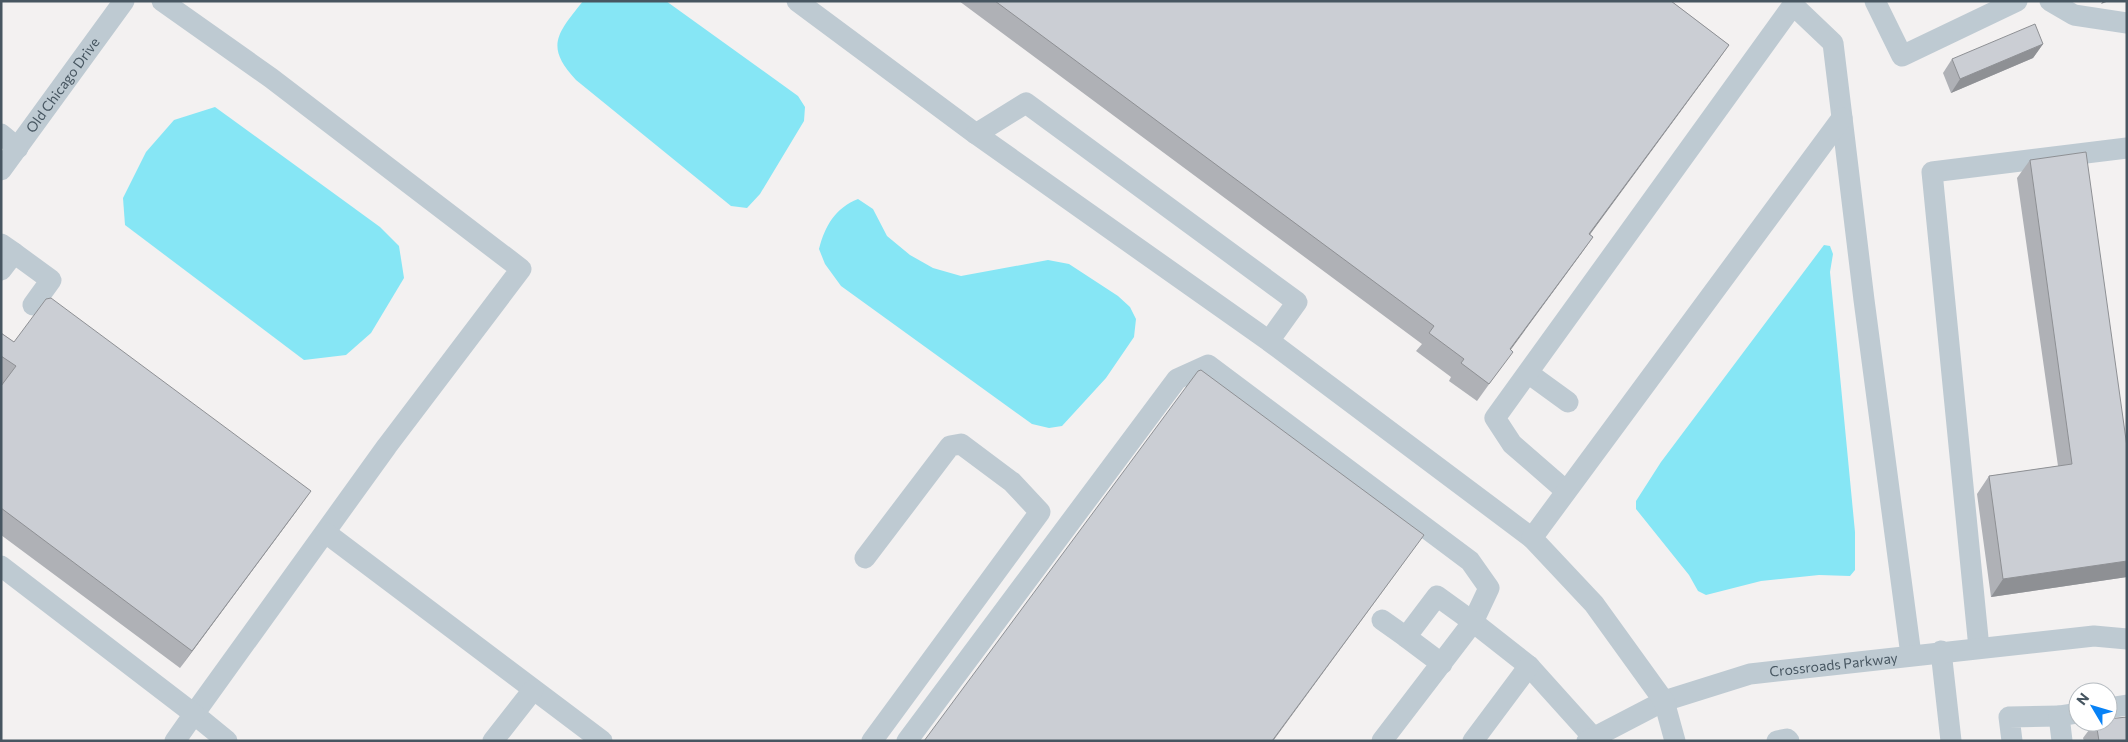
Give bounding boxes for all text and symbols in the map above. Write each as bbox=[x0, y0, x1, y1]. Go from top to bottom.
street label: Old Chicago Drive bbox=[22, 34, 103, 136]
street label: Crossroads Parkway bbox=[1769, 649, 1899, 680]
north arrow bbox=[2068, 682, 2118, 732]
text: N bbox=[2072, 689, 2092, 708]

